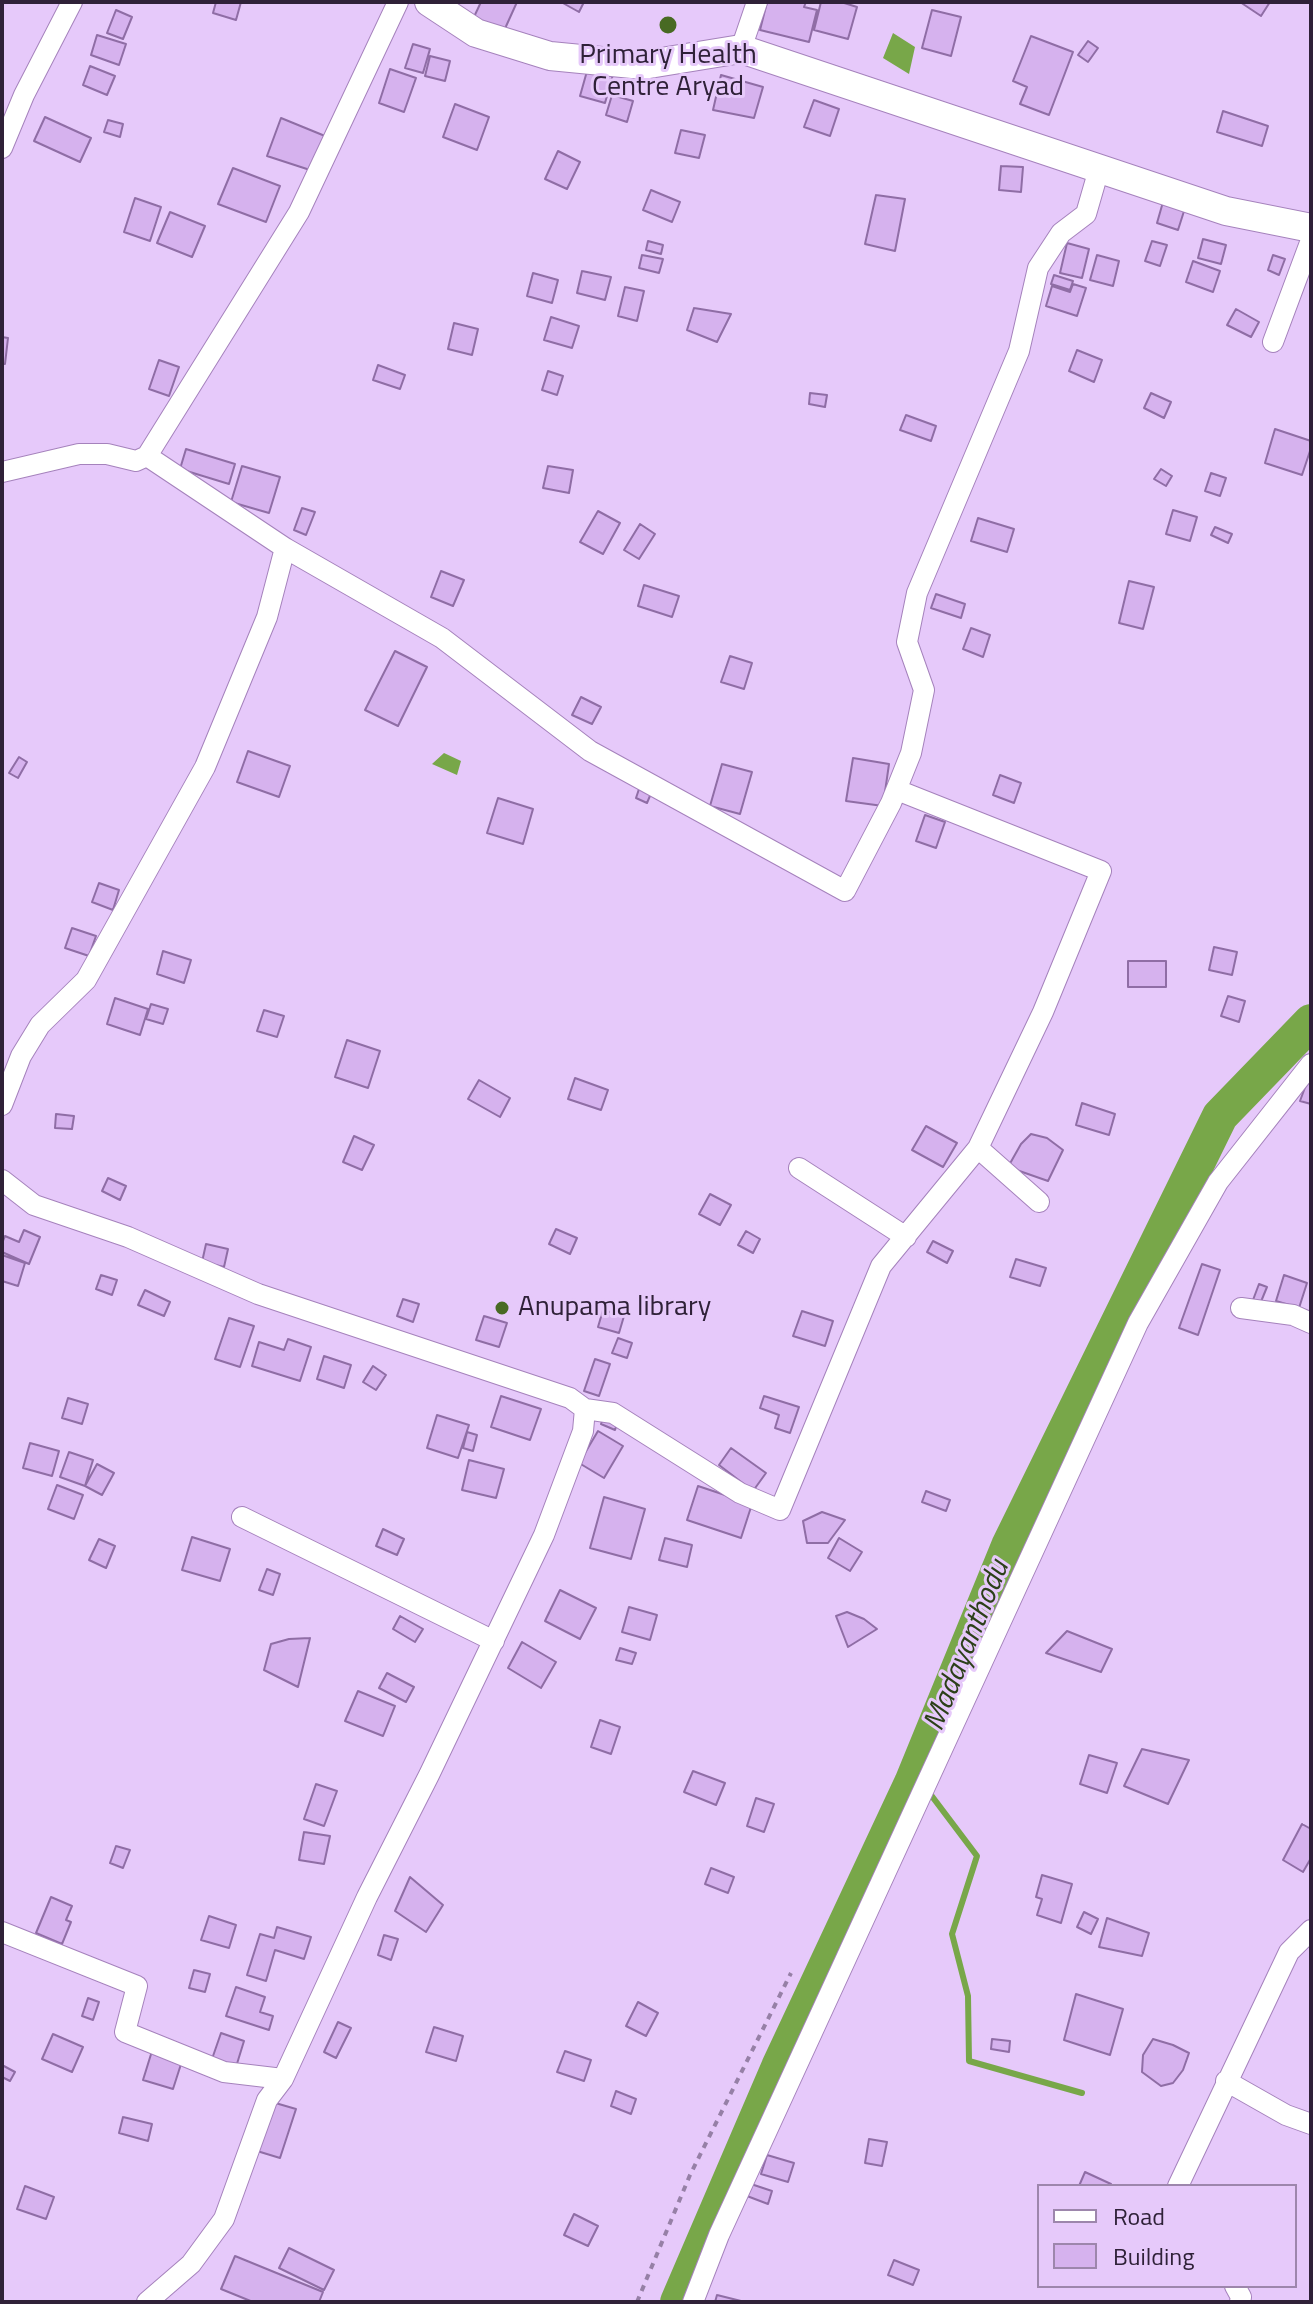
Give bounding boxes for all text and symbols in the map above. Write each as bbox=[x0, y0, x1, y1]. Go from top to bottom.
marker: Primary Health Centre Aryad bbox=[657, 14, 679, 36]
place label: Primary Health Centre Aryad bbox=[579, 39, 757, 105]
place label: Anupama library bbox=[518, 1291, 711, 1325]
marker: Anupama library bbox=[493, 1299, 511, 1317]
water label: Madayanthodu bbox=[917, 1556, 1019, 1736]
legend bbox=[1037, 2184, 1297, 2288]
text: Road bbox=[1113, 2198, 1165, 2234]
text: Building bbox=[1113, 2238, 1195, 2274]

